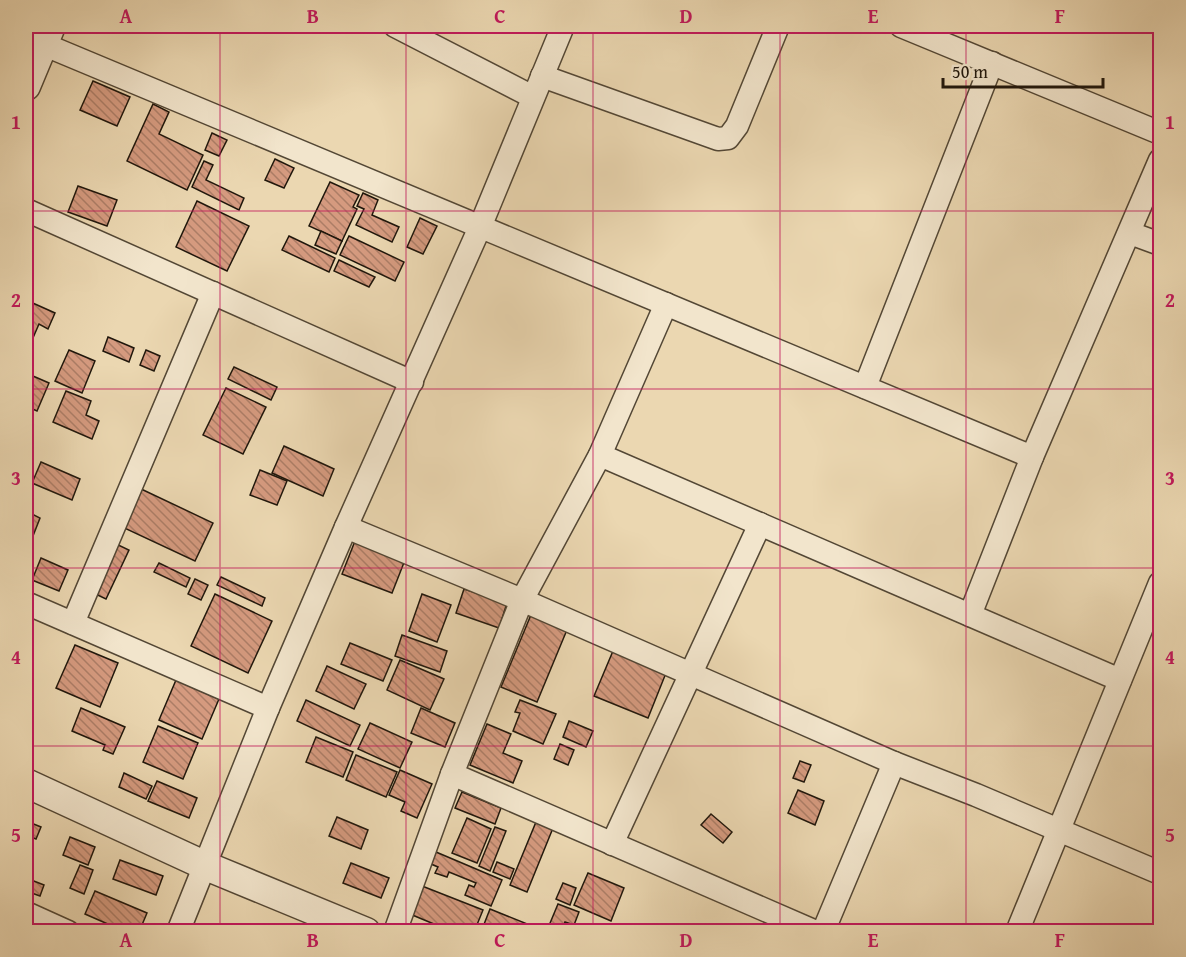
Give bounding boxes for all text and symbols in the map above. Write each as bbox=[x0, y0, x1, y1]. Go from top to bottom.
text: A bbox=[120, 1, 133, 30]
text: B bbox=[307, 1, 319, 30]
text: C bbox=[494, 1, 506, 30]
text: D bbox=[679, 1, 693, 30]
text: E bbox=[868, 1, 879, 30]
text: F bbox=[1055, 1, 1065, 30]
scale bar bbox=[943, 51, 1104, 89]
text: 50 m bbox=[952, 58, 988, 85]
text: 1 bbox=[11, 107, 21, 136]
text: 1 bbox=[1165, 107, 1175, 136]
text: 2 bbox=[11, 285, 21, 314]
text: 2 bbox=[1165, 285, 1175, 314]
text: 3 bbox=[11, 463, 21, 492]
text: 3 bbox=[1165, 463, 1175, 492]
text: 4 bbox=[11, 642, 21, 671]
text: 4 bbox=[1165, 642, 1175, 671]
text: 5 bbox=[11, 820, 21, 849]
text: 5 bbox=[1165, 820, 1175, 849]
text: A bbox=[120, 925, 133, 954]
text: B bbox=[307, 925, 319, 954]
text: C bbox=[494, 925, 506, 954]
text: D bbox=[679, 925, 693, 954]
text: E bbox=[868, 925, 879, 954]
text: F bbox=[1055, 925, 1065, 954]

